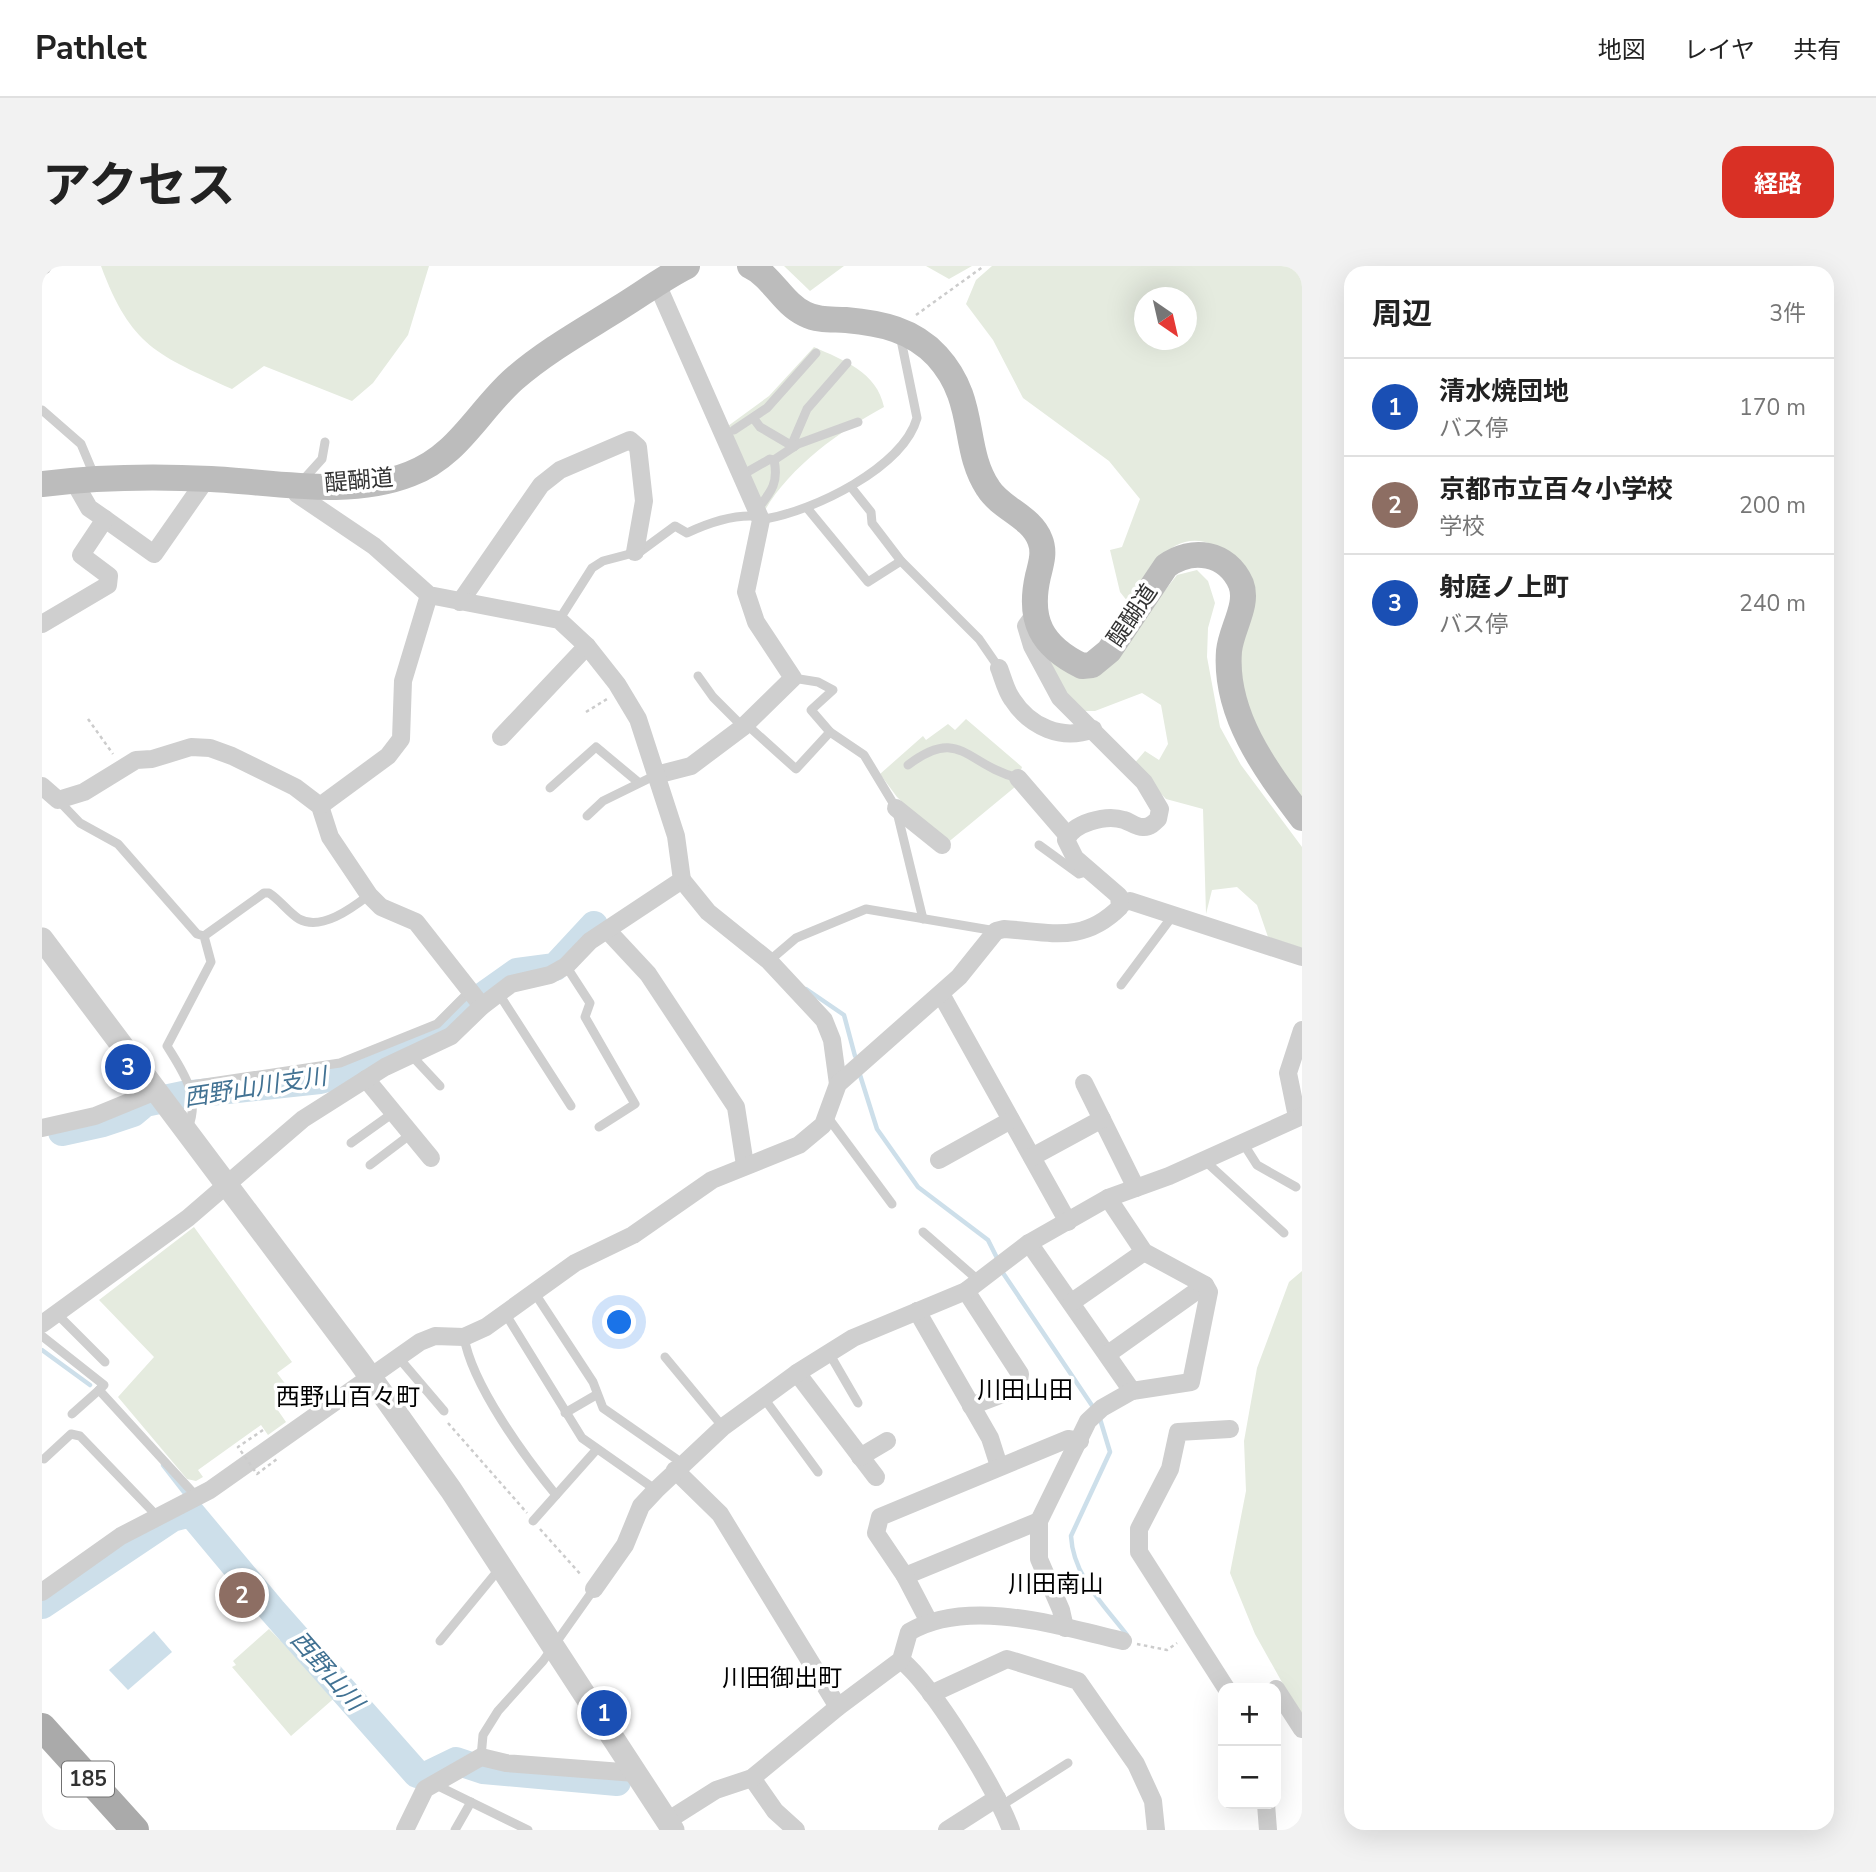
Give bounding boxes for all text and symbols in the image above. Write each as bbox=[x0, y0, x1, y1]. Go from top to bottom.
text: Pathlet bbox=[35, 26, 147, 71]
text: 地図 bbox=[1598, 34, 1646, 66]
text: レイヤ bbox=[1684, 34, 1755, 66]
text: 共有 bbox=[1793, 34, 1841, 66]
button: 経路 bbox=[1722, 146, 1834, 218]
text: アクセス bbox=[42, 152, 236, 219]
north arrow bbox=[1134, 287, 1197, 350]
text: 周辺 bbox=[1372, 294, 1432, 335]
text: 3件 bbox=[1769, 298, 1806, 329]
text: 清水焼団地 bbox=[1439, 374, 1569, 409]
text: 1 bbox=[1388, 392, 1402, 423]
text: 170 m bbox=[1739, 392, 1806, 423]
text: バス停 bbox=[1439, 413, 1508, 444]
street label: 醍醐道 bbox=[323, 462, 395, 499]
text: 京都市立百々小学校 bbox=[1439, 472, 1673, 507]
text: 2 bbox=[1388, 490, 1402, 521]
text: 200 m bbox=[1739, 490, 1806, 521]
text: 学校 bbox=[1439, 511, 1485, 542]
text: 射庭ノ上町 bbox=[1439, 570, 1569, 605]
street label: 醍醐道 bbox=[1100, 578, 1165, 653]
text: 3 bbox=[1388, 588, 1402, 619]
text: 240 m bbox=[1739, 588, 1806, 619]
text: バス停 bbox=[1439, 609, 1508, 640]
pin: 3 bbox=[105, 1041, 151, 1093]
water label: 西野山川支川 bbox=[181, 1059, 332, 1114]
your location bbox=[602, 1305, 636, 1339]
district label: 川田山田 bbox=[977, 1374, 1073, 1406]
district label: 西野山百々町 bbox=[276, 1381, 420, 1413]
district label: 川田南山 bbox=[1008, 1568, 1104, 1600]
pin: 2 bbox=[219, 1569, 265, 1621]
water label: 西野山川 bbox=[283, 1624, 373, 1720]
district label: 川田御出町 bbox=[722, 1662, 842, 1694]
map controls bbox=[1218, 1683, 1281, 1809]
button: + bbox=[1218, 1683, 1281, 1746]
pin: 1 bbox=[581, 1687, 627, 1739]
button: − bbox=[1218, 1746, 1281, 1809]
road number: 185 bbox=[62, 1762, 114, 1796]

